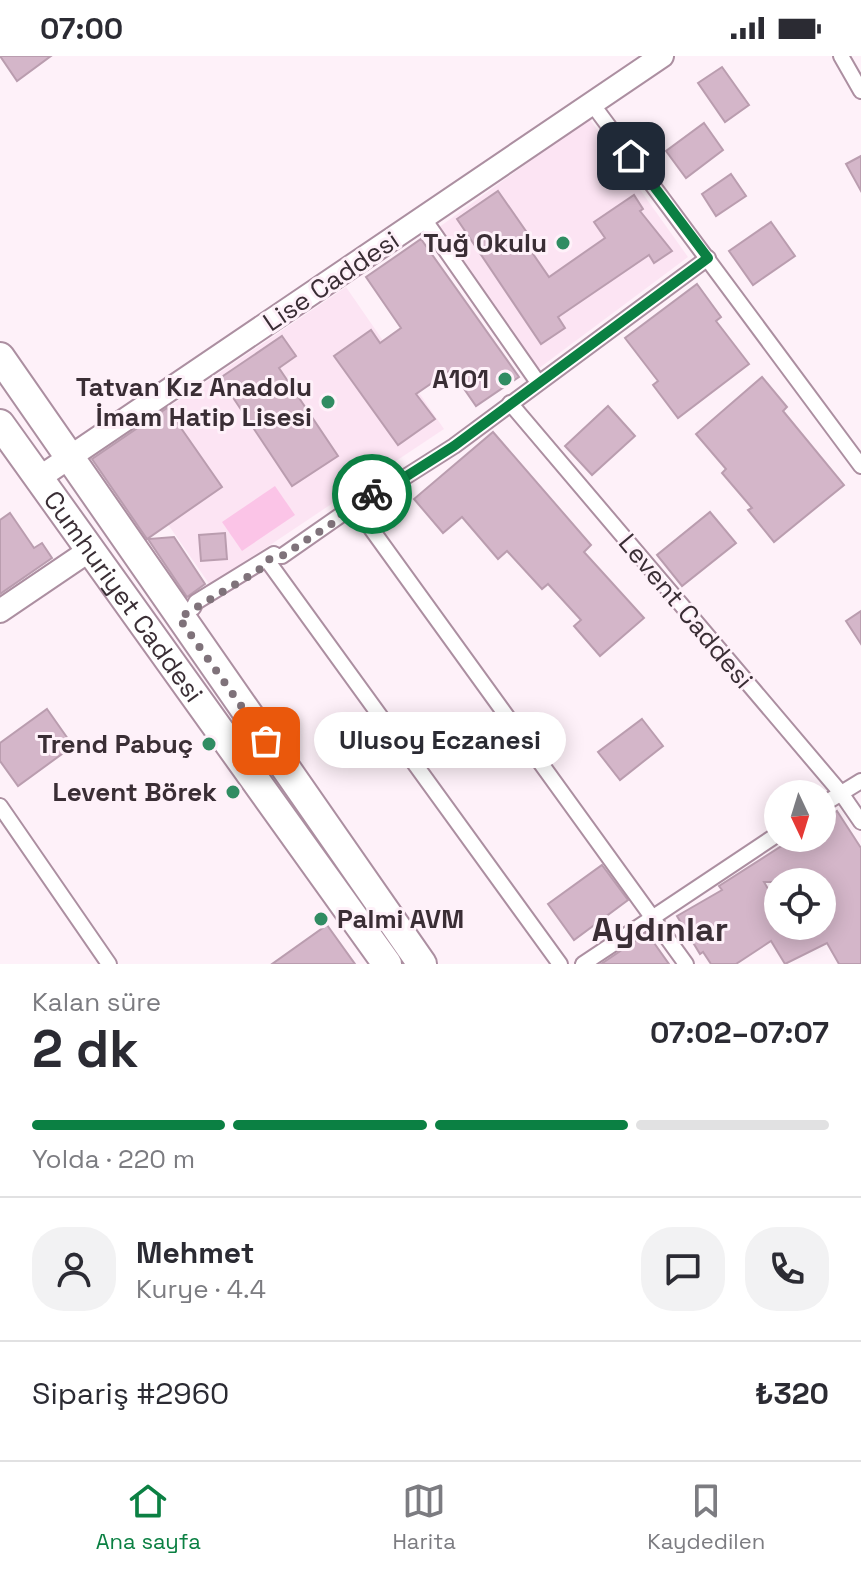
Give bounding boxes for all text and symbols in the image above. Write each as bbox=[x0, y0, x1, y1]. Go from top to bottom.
text: 07:00 bbox=[40, 9, 123, 48]
pin bbox=[597, 122, 665, 190]
icon: home bbox=[609, 134, 653, 178]
street label: Lise Caddesi bbox=[257, 223, 405, 339]
place label: Tuğ Okulu bbox=[423, 226, 547, 260]
marker: Tuğ Okulu bbox=[554, 234, 572, 252]
place label: A101 bbox=[432, 362, 489, 396]
place label: Tatvan Kız Anadolu İmam Hatip Lisesi bbox=[76, 370, 312, 434]
marker: A101 bbox=[496, 370, 514, 388]
marker: Tatvan Kız Anadolu İmam Hatip Lisesi bbox=[319, 393, 337, 411]
courier bbox=[332, 454, 412, 534]
icon: bike bbox=[350, 472, 394, 516]
street label: Cumhuriyet Caddesi bbox=[36, 484, 211, 709]
street label: Levent Caddesi bbox=[611, 526, 761, 696]
pin bbox=[232, 707, 300, 775]
callout: Ulusoy Eczanesi bbox=[314, 713, 566, 769]
icon: bag bbox=[244, 719, 288, 763]
text: Ulusoy Eczanesi bbox=[339, 723, 541, 757]
place label: Trend Pabuç bbox=[37, 727, 193, 761]
marker: Trend Pabuç bbox=[200, 735, 218, 753]
place label: Levent Börek bbox=[53, 775, 217, 809]
north arrow bbox=[764, 780, 836, 852]
map controls bbox=[764, 780, 836, 940]
marker: Levent Börek bbox=[224, 783, 242, 801]
button: locate bbox=[764, 868, 836, 940]
place label: Palmi AVM bbox=[337, 902, 464, 936]
district label: Aydınlar bbox=[592, 908, 728, 951]
marker: Palmi AVM bbox=[312, 910, 330, 928]
text: Kalan süre bbox=[32, 985, 161, 1019]
text: 07:02–07:07 bbox=[650, 1013, 829, 1052]
text: 2 dk bbox=[32, 1016, 139, 1082]
text: Yolda · 220 m bbox=[32, 1142, 195, 1176]
button: person bbox=[32, 1227, 116, 1311]
button: chat bbox=[641, 1227, 725, 1311]
button: phone bbox=[745, 1227, 829, 1311]
text: Mehmet bbox=[136, 1233, 254, 1272]
text: Kurye · 4.4 bbox=[136, 1272, 266, 1306]
text: Sipariş #2960 bbox=[32, 1374, 229, 1413]
text: ₺320 bbox=[755, 1374, 829, 1413]
tab: Ana sayfa bbox=[96, 1479, 201, 1555]
tab: Harita bbox=[392, 1479, 456, 1555]
tab: Kaydedilen bbox=[647, 1479, 765, 1555]

